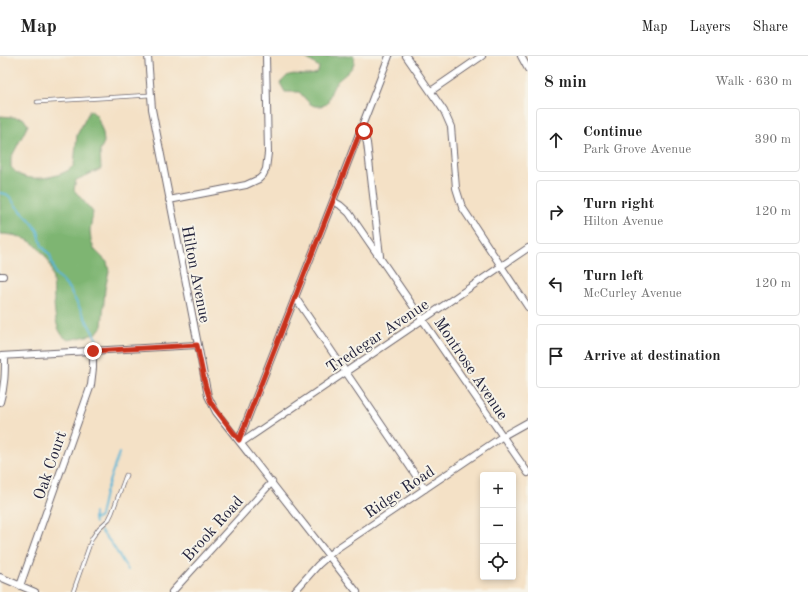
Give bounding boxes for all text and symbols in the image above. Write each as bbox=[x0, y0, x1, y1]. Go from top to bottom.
text: Map bbox=[20, 18, 57, 37]
text: Map bbox=[642, 20, 668, 34]
text: Layers bbox=[690, 20, 731, 34]
text: Share bbox=[753, 20, 788, 34]
text: 8 min bbox=[544, 74, 587, 91]
text: Walk · 630 m bbox=[715, 75, 792, 88]
route start bbox=[355, 122, 373, 140]
text: Continue bbox=[583, 125, 642, 140]
icon: ahead bbox=[545, 129, 567, 151]
text: 390 m bbox=[754, 133, 791, 146]
text: Park Grove Avenue bbox=[583, 143, 691, 156]
text: Turn right bbox=[583, 197, 654, 212]
icon: right bbox=[545, 201, 567, 223]
text: 120 m bbox=[754, 205, 791, 218]
text: Hilton Avenue bbox=[583, 215, 663, 228]
street label: Hilton Avenue bbox=[178, 224, 212, 324]
text: Turn left bbox=[583, 269, 643, 284]
icon: left bbox=[545, 273, 567, 295]
text: 120 m bbox=[754, 277, 791, 290]
text: McCurley Avenue bbox=[583, 287, 682, 300]
street label: Tredegar Avenue bbox=[324, 297, 432, 377]
street label: Montrose Avenue bbox=[430, 315, 510, 423]
route end bbox=[84, 342, 102, 360]
icon: arrive bbox=[545, 345, 567, 367]
text: Arrive at destination bbox=[583, 349, 721, 364]
street label: Oak Court bbox=[32, 429, 70, 502]
street label: Ridge Road bbox=[362, 464, 438, 522]
map controls bbox=[480, 472, 516, 580]
button: + bbox=[480, 472, 516, 508]
street label: Brook Road bbox=[180, 494, 247, 565]
button: − bbox=[480, 508, 516, 544]
button: locate bbox=[480, 544, 516, 580]

